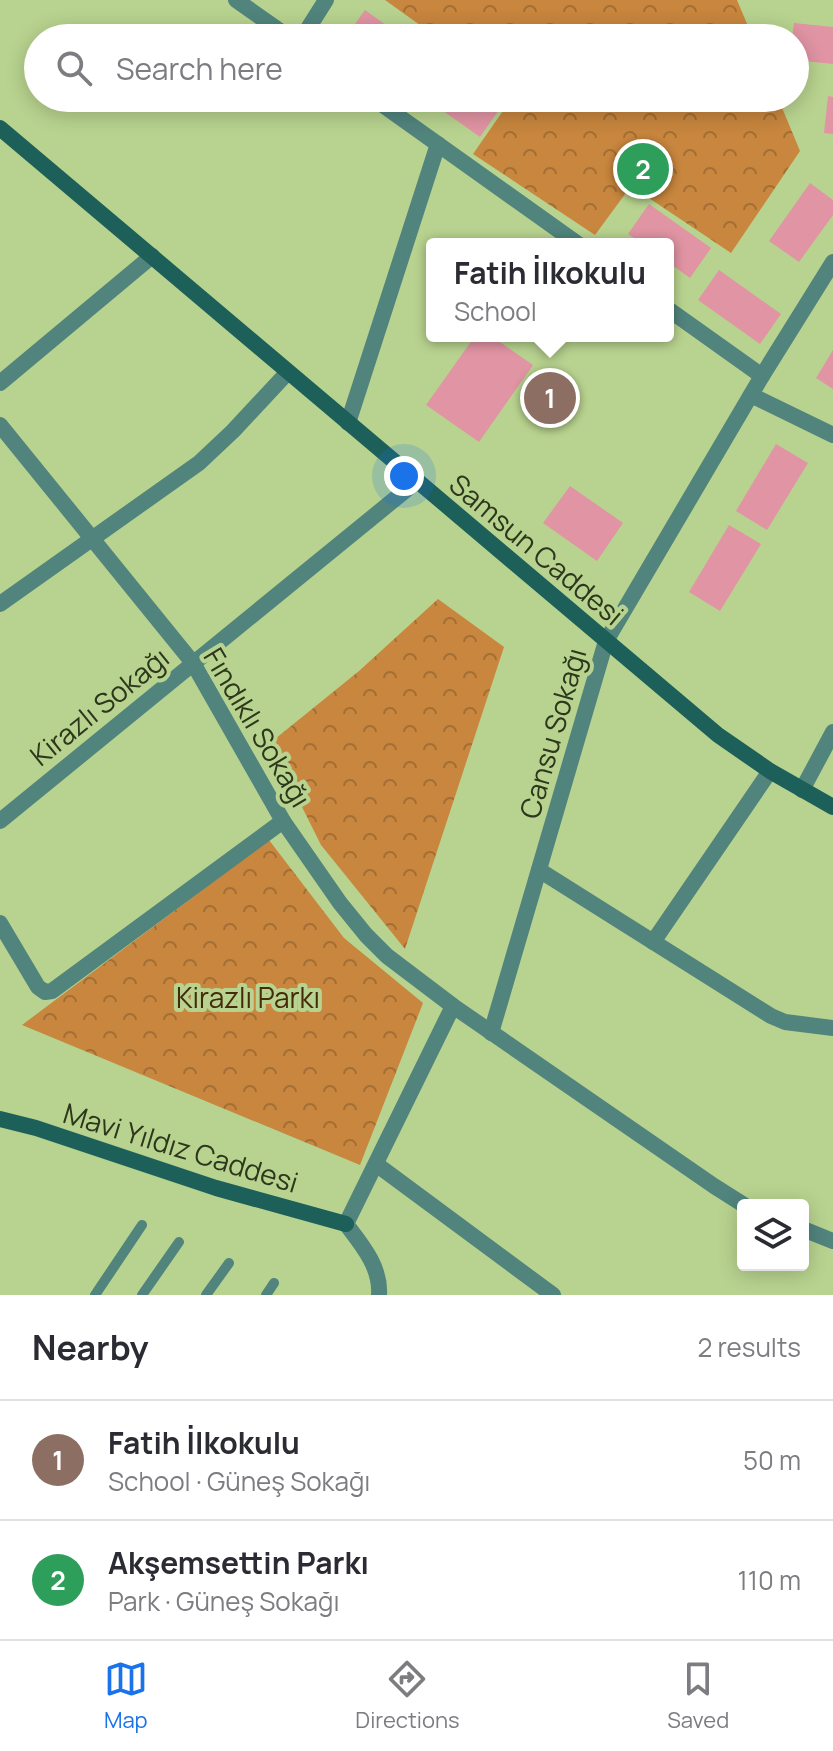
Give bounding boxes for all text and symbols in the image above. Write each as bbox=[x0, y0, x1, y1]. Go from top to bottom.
search box bbox=[24, 24, 809, 112]
icon: search bbox=[52, 46, 96, 90]
text: Search here bbox=[116, 48, 283, 89]
pin: 2 bbox=[617, 139, 669, 199]
popup bbox=[426, 238, 674, 342]
text: Fatih İlkokulu bbox=[454, 252, 646, 293]
text: School bbox=[454, 293, 537, 329]
pin: 1 bbox=[524, 368, 576, 428]
your location bbox=[384, 456, 424, 496]
street label: Samsun Caddesi bbox=[442, 465, 632, 633]
street label: Kirazlı Sokağı bbox=[22, 638, 176, 774]
street label: Fındıklı Sokağı bbox=[196, 640, 320, 814]
street label: Cansu Sokağı bbox=[510, 643, 594, 823]
park label: Kirazlı Parkı bbox=[176, 978, 320, 1016]
street label: Mavi Yıldız Caddesi bbox=[59, 1093, 303, 1201]
map controls bbox=[737, 1199, 809, 1271]
button: layers bbox=[737, 1199, 809, 1271]
text: Nearby bbox=[32, 1324, 148, 1370]
text: 2 results bbox=[697, 1329, 801, 1365]
text: Fatih İlkokulu bbox=[108, 1422, 300, 1463]
text: 1 bbox=[52, 1442, 64, 1478]
text: 50 m bbox=[743, 1442, 801, 1478]
text: School · Güneş Sokağı bbox=[108, 1463, 370, 1499]
text: Akşemsettin Parkı bbox=[108, 1542, 369, 1583]
text: 2 bbox=[50, 1562, 66, 1598]
text: 110 m bbox=[738, 1562, 801, 1598]
text: Park · Güneş Sokağı bbox=[108, 1583, 340, 1619]
tab: Map bbox=[104, 1657, 148, 1735]
tab: Directions bbox=[355, 1657, 460, 1735]
tab: Saved bbox=[667, 1657, 729, 1735]

